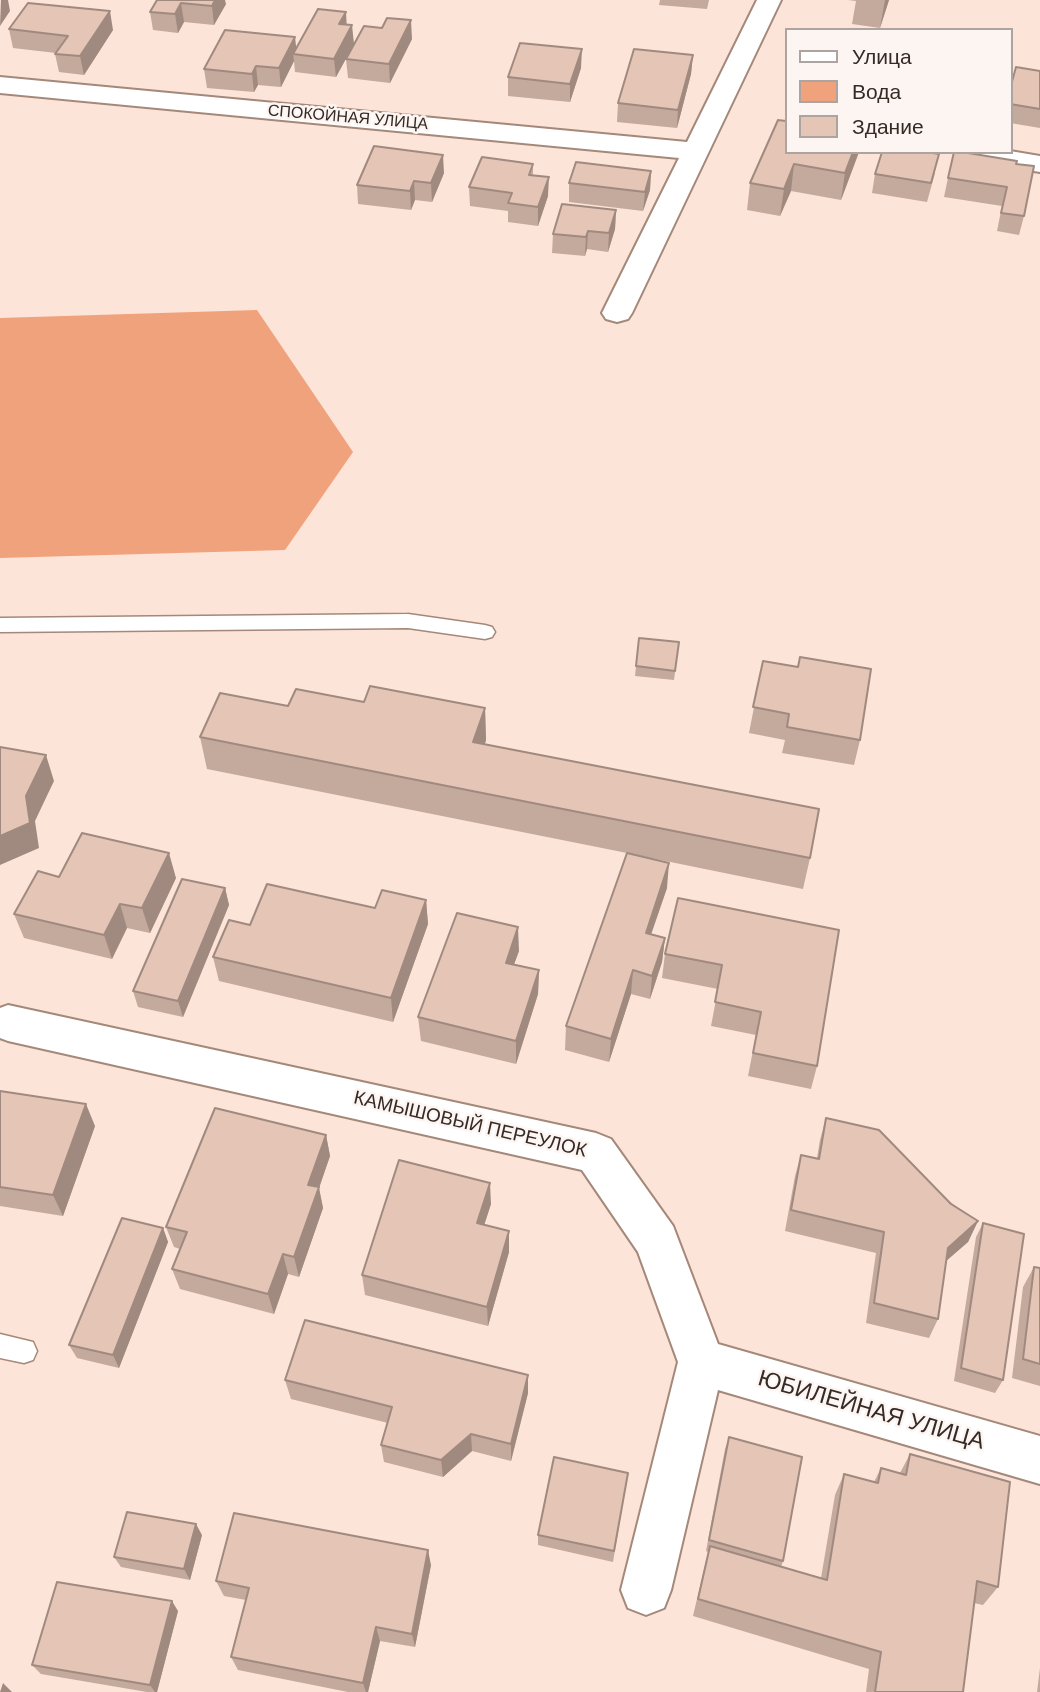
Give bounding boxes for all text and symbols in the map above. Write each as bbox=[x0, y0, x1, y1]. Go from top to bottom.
legend bbox=[785, 28, 1012, 154]
text: Улица bbox=[852, 43, 912, 71]
text: Вода bbox=[852, 78, 901, 106]
street label: СПОКОЙНАЯ УЛИЦА bbox=[267, 101, 429, 135]
text: Здание bbox=[852, 113, 924, 141]
street label: КАМЫШОВЫЙ ПЕРЕУЛОК bbox=[351, 1087, 589, 1163]
street label: ЮБИЛЕЙНАЯ УЛИЦА bbox=[755, 1365, 987, 1457]

